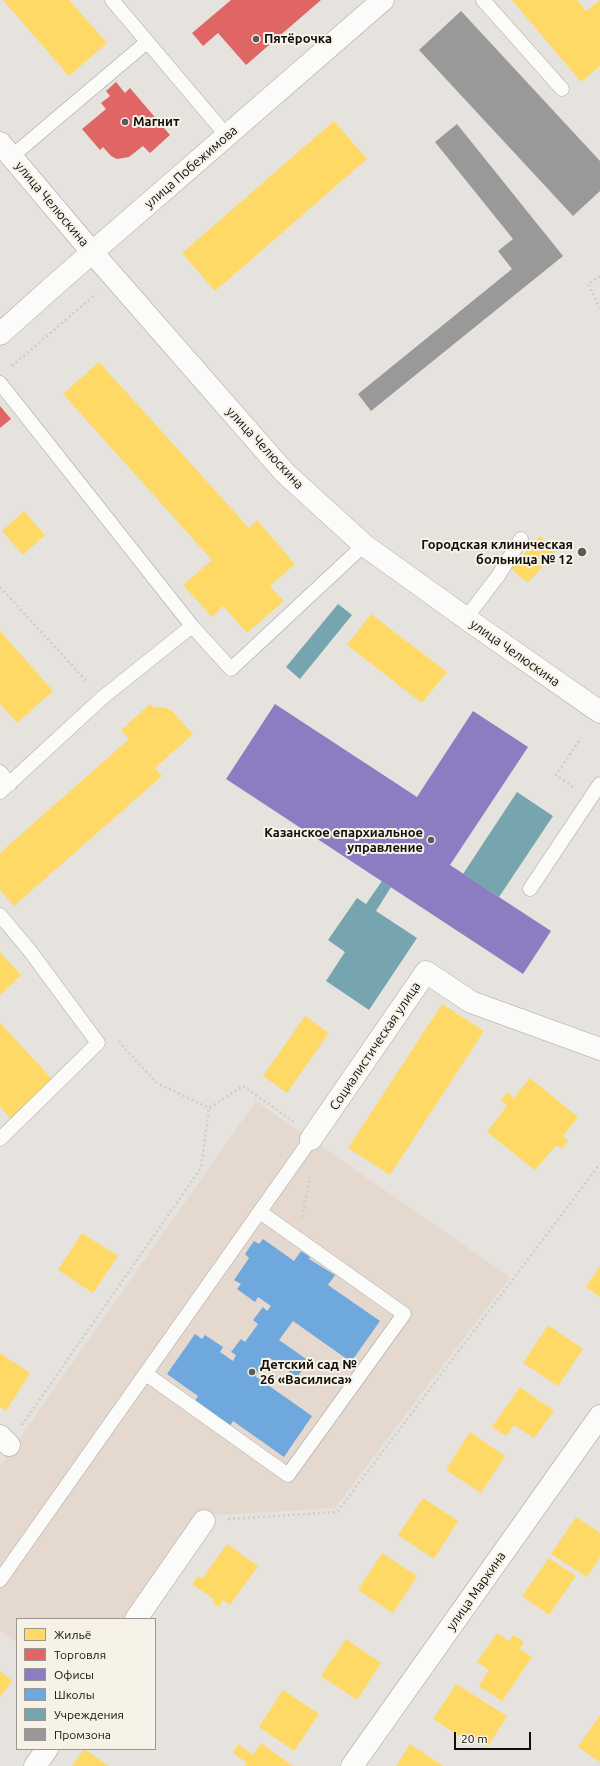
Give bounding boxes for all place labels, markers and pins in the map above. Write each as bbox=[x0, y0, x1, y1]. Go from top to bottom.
place label: Пятёрочка bbox=[264, 31, 332, 47]
marker: Пятёрочка bbox=[251, 34, 261, 44]
place label: Магнит bbox=[133, 114, 180, 130]
marker: Магнит bbox=[120, 117, 130, 127]
place label: Городская клиническая больница № 12 bbox=[421, 537, 573, 568]
marker: Городская клиническая больница № 12 bbox=[576, 546, 588, 558]
place label: Казанское епархиальное управление bbox=[264, 825, 423, 856]
marker: Казанское епархиальное управление bbox=[426, 835, 436, 845]
place label: Детский сад № 26 «Василиса» bbox=[260, 1357, 357, 1388]
marker: Детский сад № 26 «Василиса» bbox=[247, 1367, 257, 1377]

